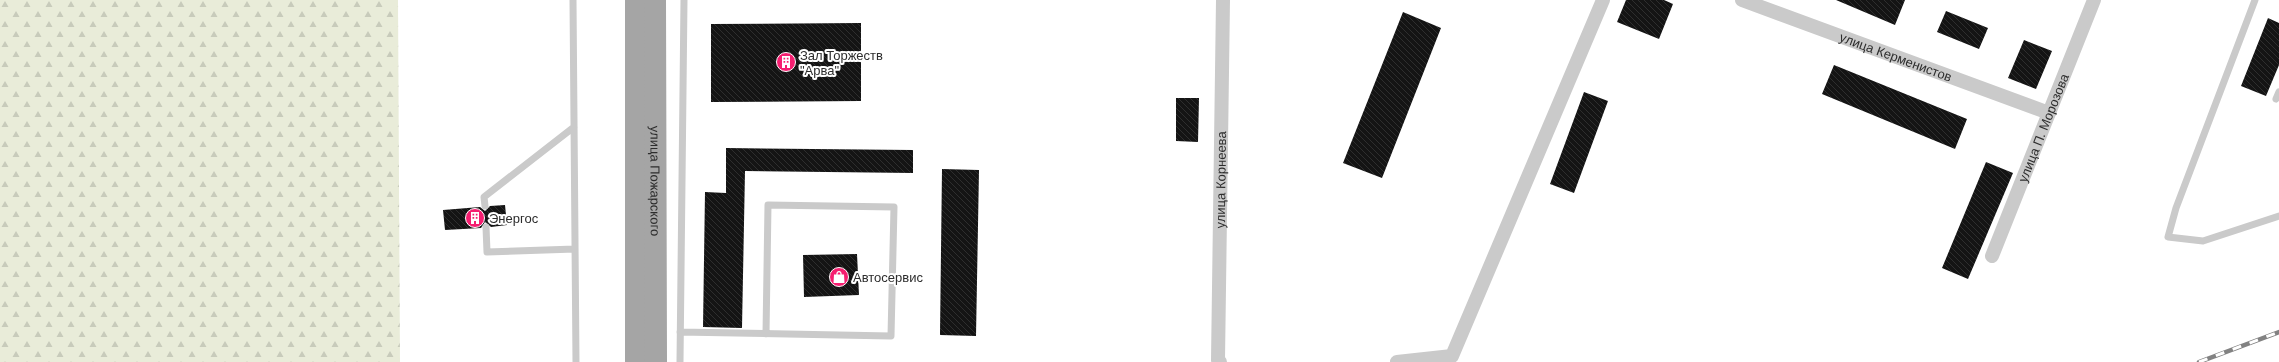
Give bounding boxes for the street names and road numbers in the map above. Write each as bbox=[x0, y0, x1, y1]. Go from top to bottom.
street label: улица Керменистов bbox=[1838, 30, 1954, 85]
street label: улица П. Морозова bbox=[2015, 71, 2072, 184]
street label: улица Пожарского bbox=[647, 126, 663, 236]
street label: улица Корнеева bbox=[1213, 130, 1229, 228]

